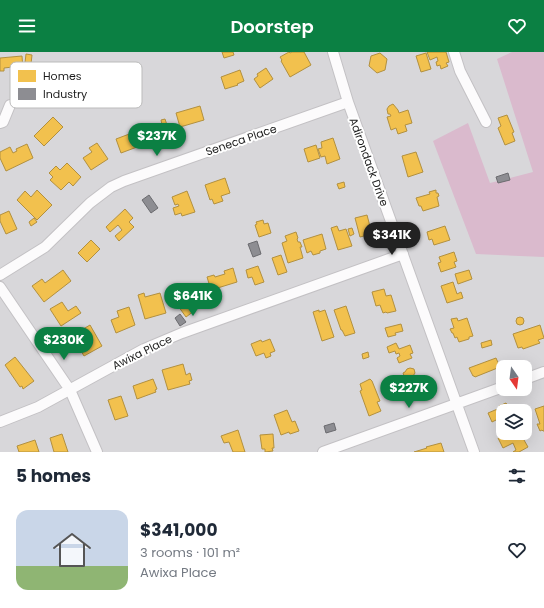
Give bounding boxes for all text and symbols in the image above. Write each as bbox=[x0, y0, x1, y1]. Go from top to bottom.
text: Doorstep bbox=[230, 14, 314, 39]
icon: menu bbox=[16, 15, 38, 37]
icon: heart bbox=[506, 15, 528, 37]
legend bbox=[10, 62, 142, 108]
text: Homes bbox=[43, 68, 82, 84]
text: Industry bbox=[43, 86, 88, 102]
street label: Adirondack Drive bbox=[345, 115, 393, 209]
street label: Seneca Place bbox=[203, 120, 279, 160]
pin: $237K bbox=[129, 123, 185, 157]
text: $237K bbox=[137, 126, 177, 145]
pin: $341K bbox=[364, 222, 420, 256]
text: $341K bbox=[372, 225, 412, 244]
pin: $641K bbox=[165, 283, 221, 317]
text: $641K bbox=[173, 286, 213, 305]
pin: $230K bbox=[36, 327, 92, 361]
text: $230K bbox=[43, 330, 85, 349]
street label: Awixa Place bbox=[109, 331, 175, 373]
north arrow bbox=[496, 360, 532, 396]
map controls bbox=[496, 360, 532, 440]
pin: $227K bbox=[381, 375, 437, 409]
text: $227K bbox=[389, 378, 429, 397]
button: layers bbox=[496, 404, 532, 440]
text: 5 homes bbox=[16, 464, 91, 488]
icon: filters bbox=[506, 465, 528, 487]
text: $341,000 bbox=[140, 518, 218, 542]
icon: home bbox=[48, 526, 96, 574]
icon: heart bbox=[506, 539, 528, 561]
text: 3 rooms · 101 m² bbox=[140, 543, 240, 562]
text: Awixa Place bbox=[140, 563, 217, 582]

